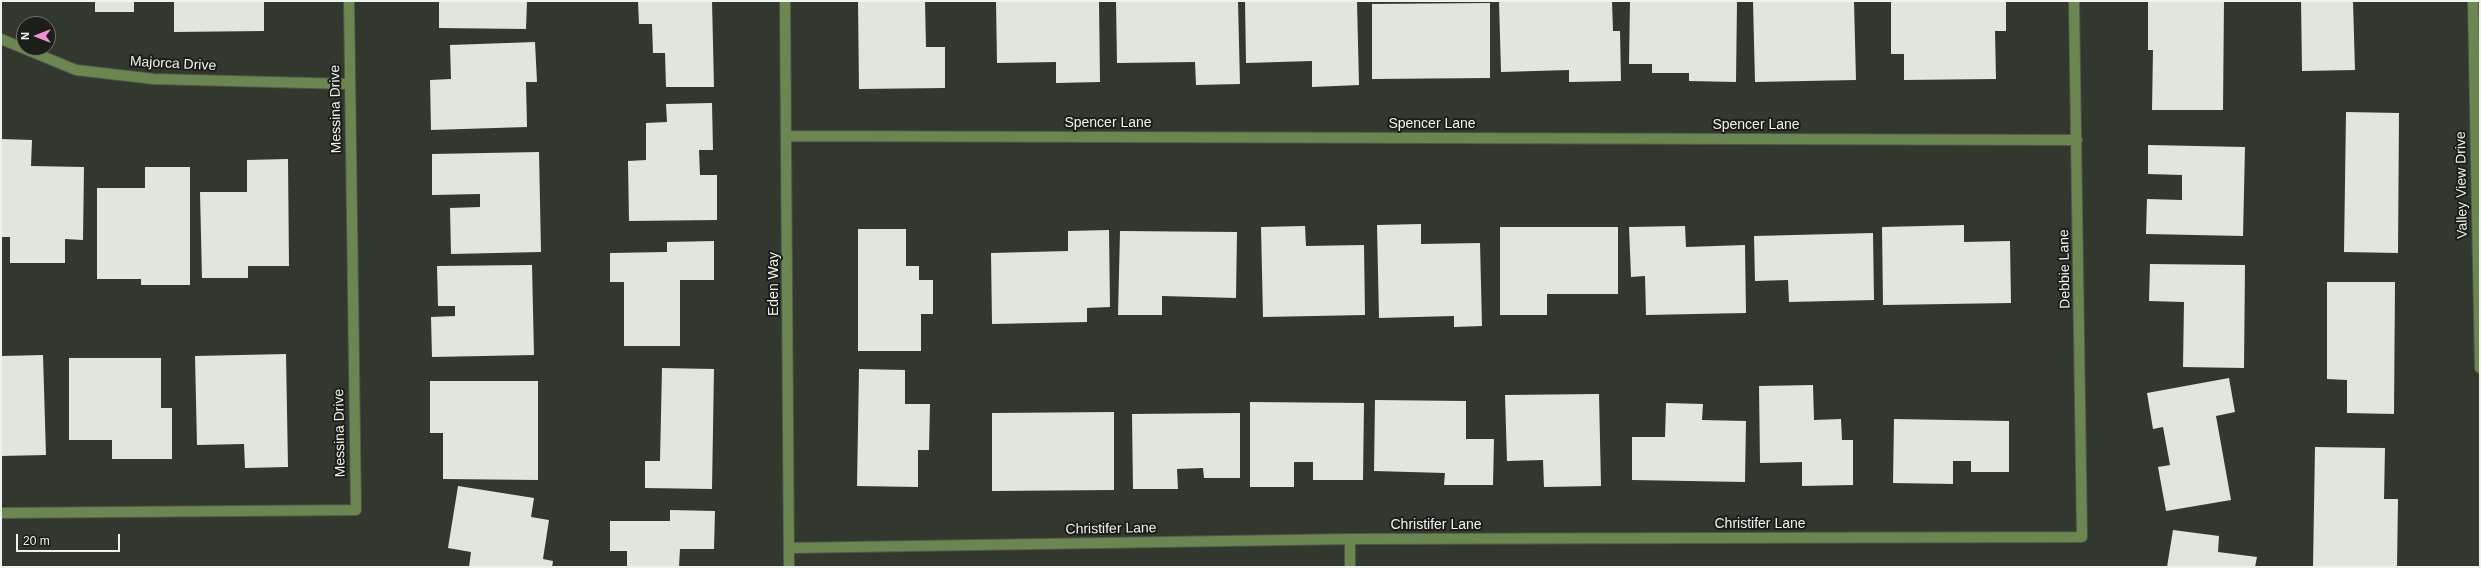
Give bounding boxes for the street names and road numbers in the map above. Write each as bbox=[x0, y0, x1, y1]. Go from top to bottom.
street label: Majorca Drive bbox=[129, 53, 217, 75]
street label: Messina Drive bbox=[327, 65, 345, 153]
street label: Spencer Lane bbox=[1064, 115, 1152, 131]
street label: Spencer Lane bbox=[1388, 116, 1476, 132]
street label: Spencer Lane bbox=[1712, 117, 1800, 133]
street label: Valley View Drive bbox=[2453, 131, 2471, 239]
street label: Debbie Lane bbox=[2056, 229, 2074, 309]
street label: Eden Way bbox=[766, 252, 782, 316]
street label: Messina Drive bbox=[331, 389, 349, 477]
street label: Christifer Lane bbox=[1714, 516, 1806, 532]
street label: Christifer Lane bbox=[1390, 517, 1482, 533]
street label: Christifer Lane bbox=[1065, 520, 1157, 538]

